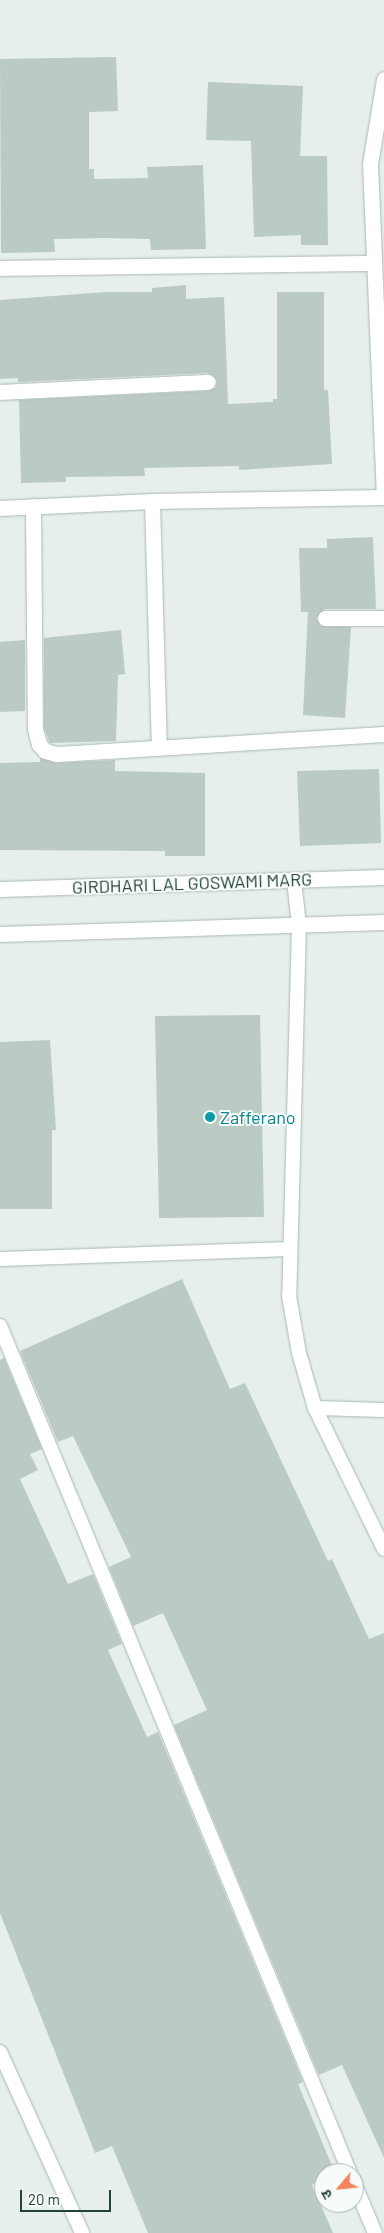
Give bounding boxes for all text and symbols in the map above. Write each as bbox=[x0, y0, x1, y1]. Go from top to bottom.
street label: GIRDHARI LAL GOSWAMI MARG bbox=[72, 868, 312, 898]
place label: Zafferano bbox=[220, 1106, 296, 1128]
marker: Zafferano bbox=[204, 1111, 216, 1123]
north arrow bbox=[314, 2163, 364, 2213]
scale bar bbox=[22, 2180, 114, 2212]
text: उ bbox=[317, 2187, 336, 2202]
text: 20 m bbox=[28, 2190, 60, 2208]

